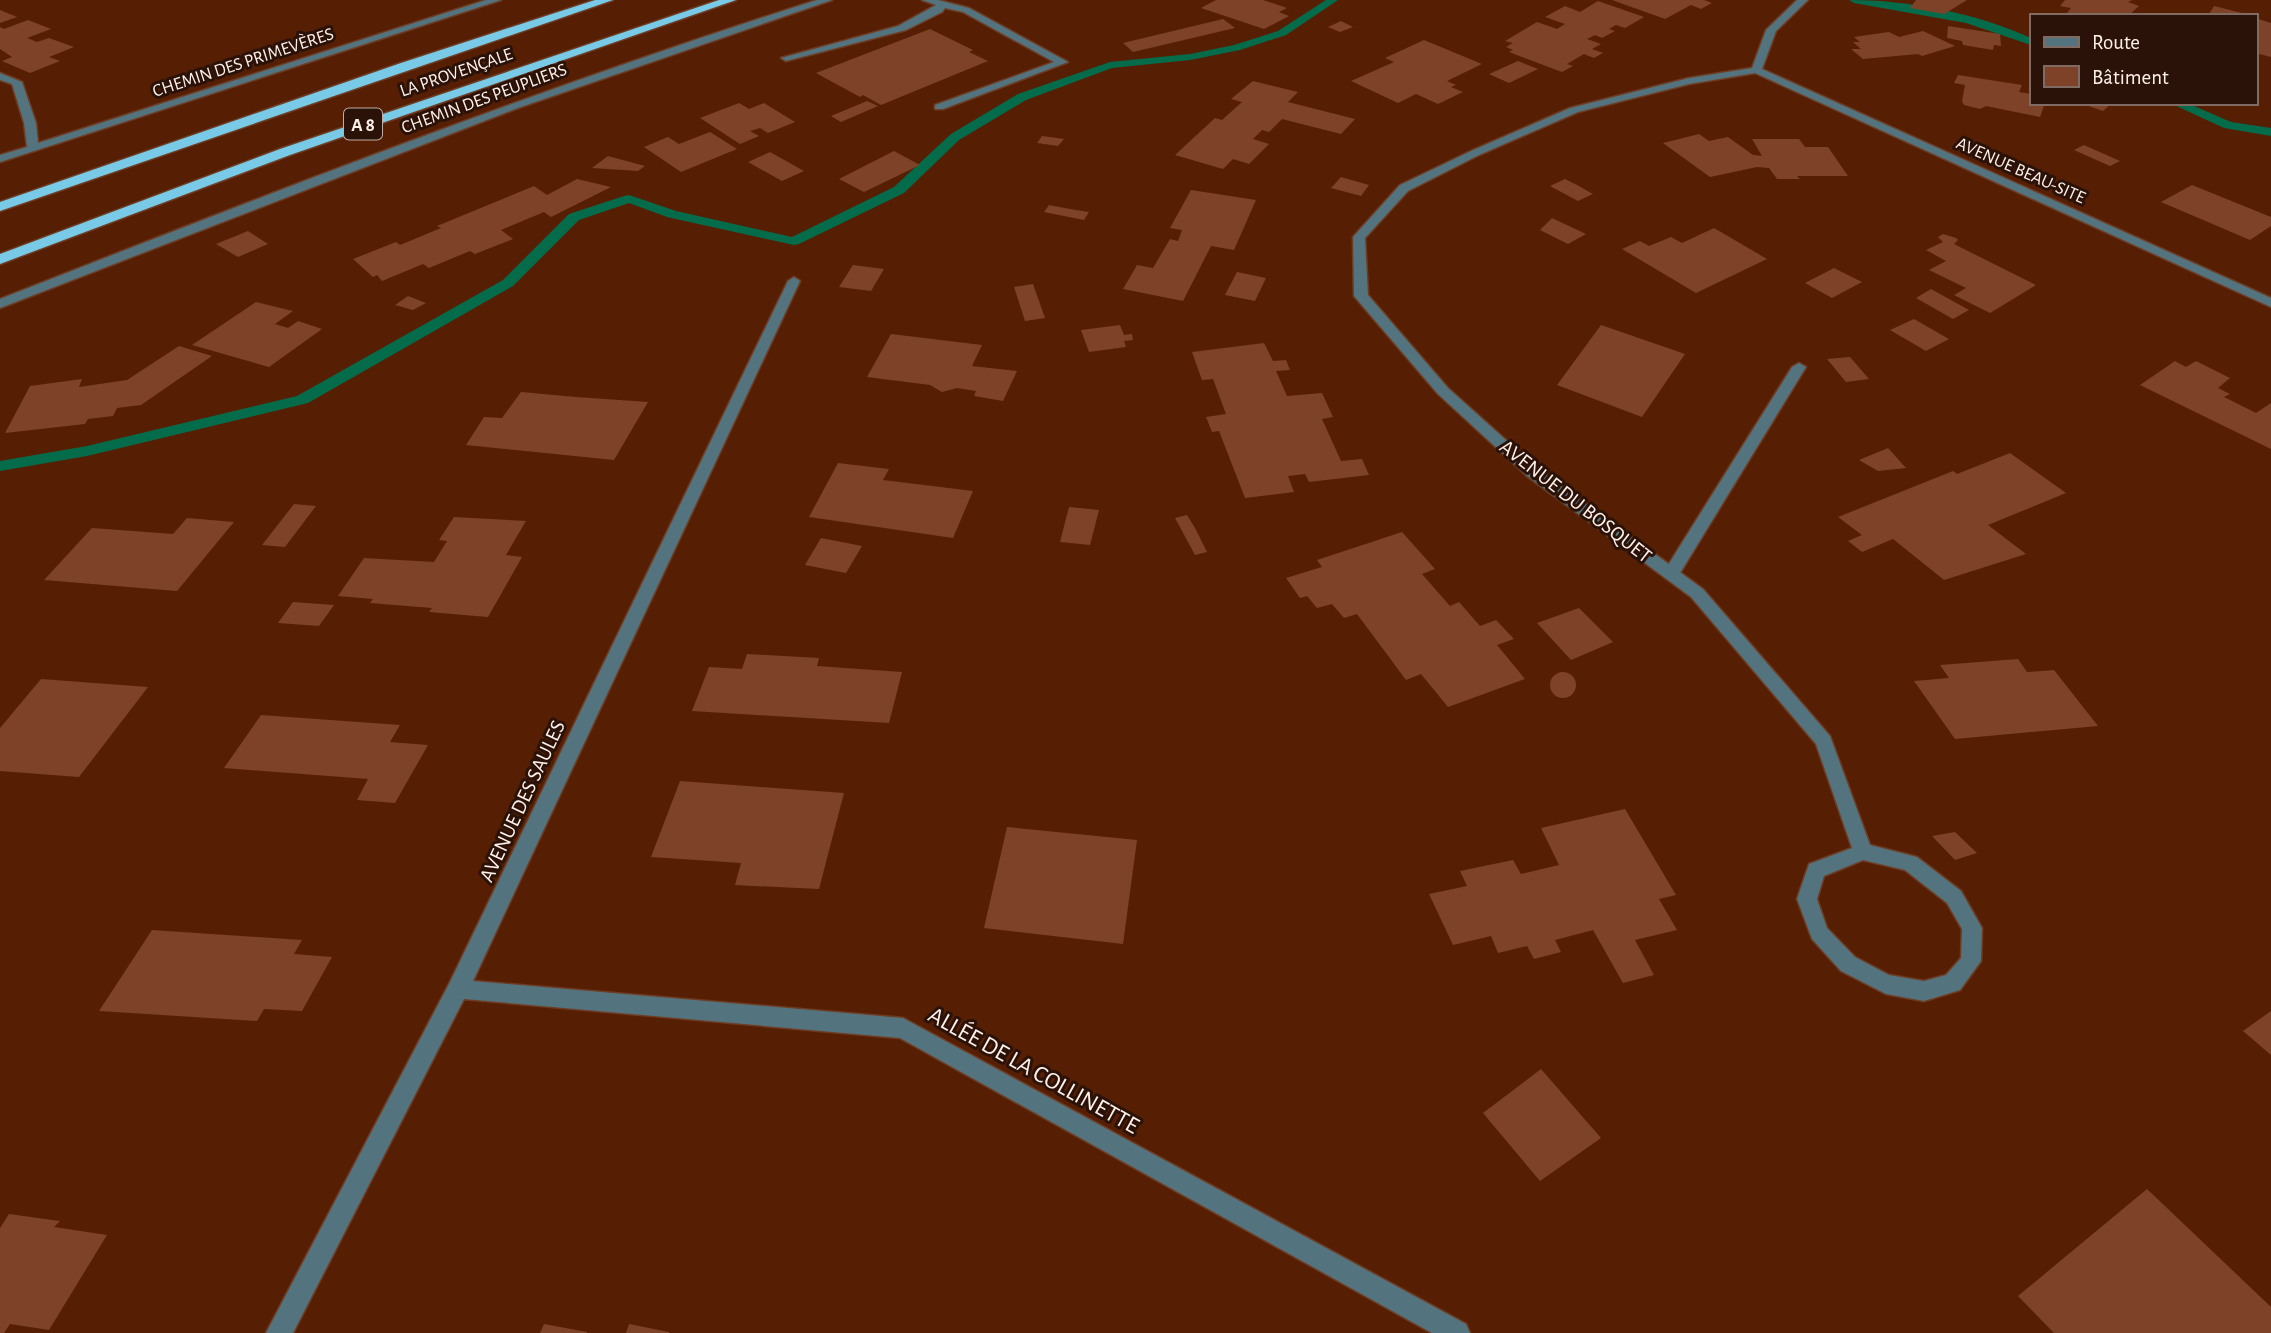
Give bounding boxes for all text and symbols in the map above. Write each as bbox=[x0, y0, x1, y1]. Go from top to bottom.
legend bbox=[2030, 14, 2257, 105]
street label: CHEMIN DES PRIMEVÈRES bbox=[150, 22, 336, 101]
text: Route bbox=[2092, 32, 2140, 53]
street label: LA PROVENÇALE bbox=[398, 45, 515, 101]
street label: CHEMIN DES PEUPLIERS bbox=[399, 61, 569, 137]
text: Bâtiment bbox=[2092, 67, 2169, 88]
road number: A 8 bbox=[344, 108, 382, 140]
street label: AVENUE BEAU-SITE bbox=[1953, 134, 2088, 208]
street label: AVENUE DU BOSQUET bbox=[1496, 436, 1656, 567]
street label: AVENUE DES SAULES bbox=[476, 717, 569, 885]
street label: ALLÉE DE LA COLLINETTE bbox=[924, 1001, 1144, 1139]

